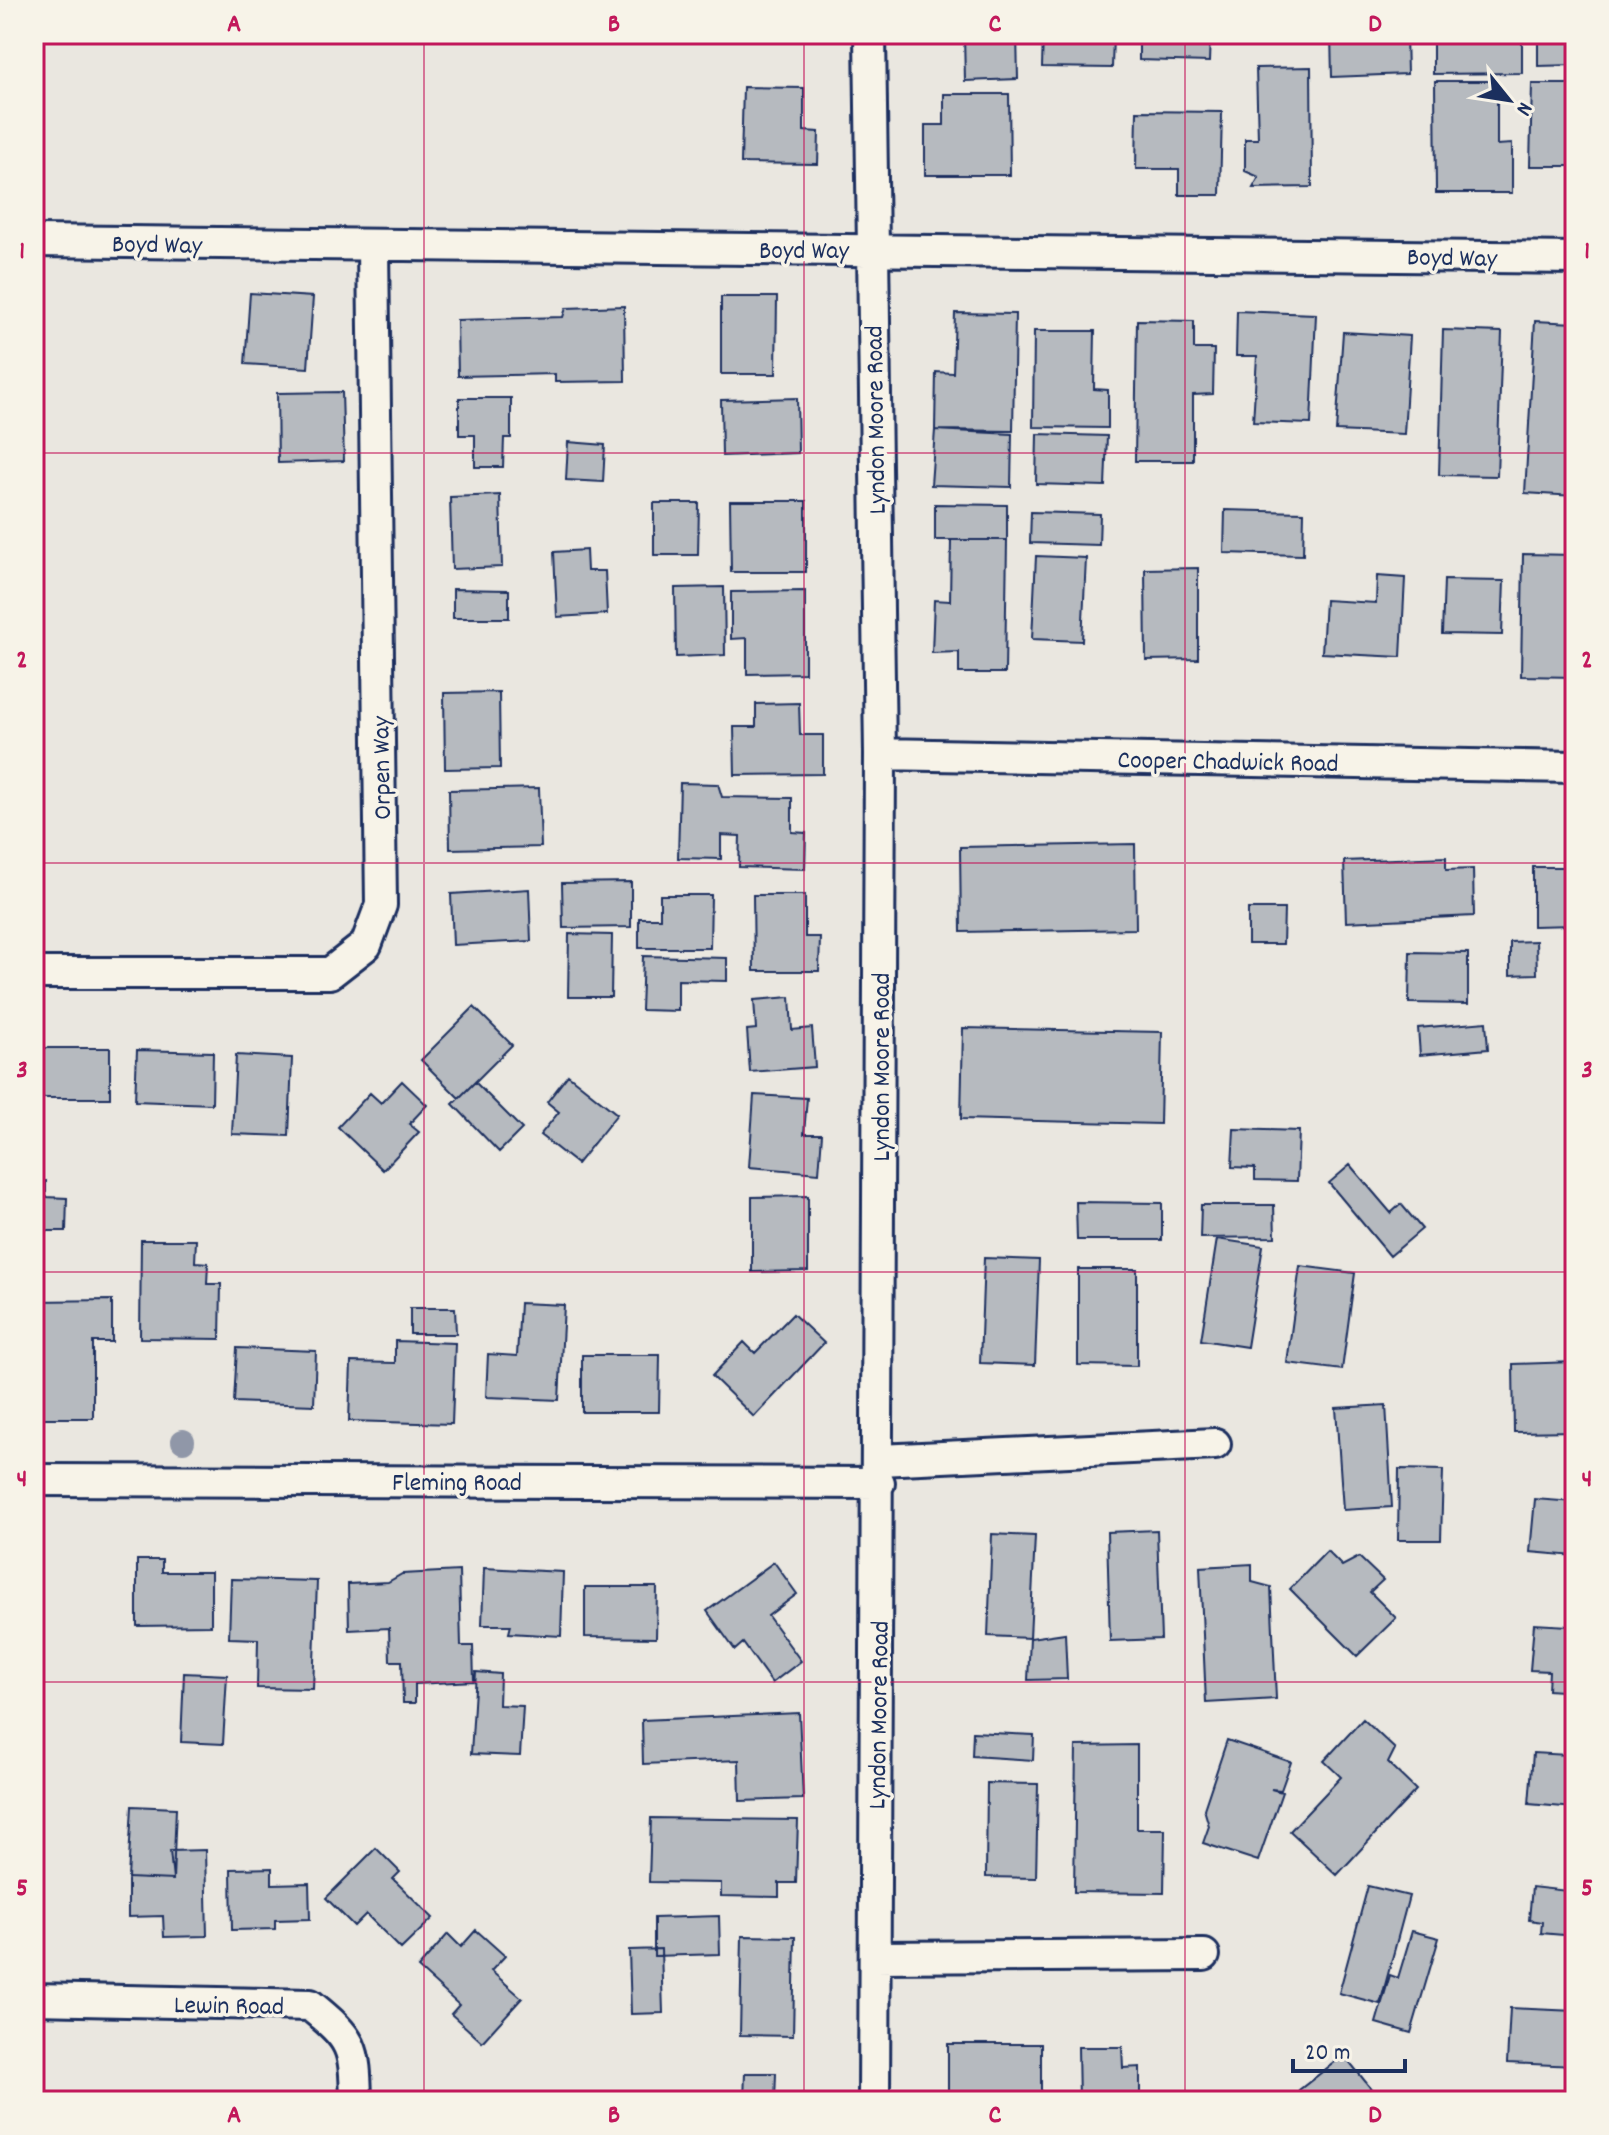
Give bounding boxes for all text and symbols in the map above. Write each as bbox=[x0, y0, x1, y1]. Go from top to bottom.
text: A bbox=[227, 7, 241, 44]
text: B bbox=[608, 7, 620, 44]
text: C bbox=[989, 7, 1002, 44]
text: D bbox=[1368, 7, 1382, 44]
north arrow bbox=[1469, 60, 1549, 140]
text: N bbox=[1507, 96, 1539, 121]
street label: Boyd Way bbox=[112, 227, 203, 266]
text: 1 bbox=[19, 234, 25, 271]
street label: Boyd Way bbox=[759, 234, 850, 271]
text: 1 bbox=[1584, 234, 1590, 271]
street label: Boyd Way bbox=[1407, 240, 1498, 279]
street label: Lyndon Moore Road bbox=[857, 325, 898, 515]
text: 2 bbox=[16, 643, 28, 680]
text: 2 bbox=[1581, 643, 1593, 680]
street label: Orpen Way bbox=[364, 715, 403, 820]
street label: Cooper Chadwick Road bbox=[1117, 743, 1339, 784]
street label: Lyndon Moore Road bbox=[865, 973, 902, 1161]
text: 3 bbox=[16, 1053, 28, 1090]
text: 3 bbox=[1581, 1053, 1593, 1090]
text: 4 bbox=[17, 1462, 27, 1499]
text: 4 bbox=[1582, 1462, 1592, 1499]
street label: Fleming Road bbox=[392, 1466, 522, 1503]
street label: Lyndon Moore Road bbox=[860, 1620, 901, 1810]
text: 5 bbox=[16, 1871, 28, 1908]
text: 5 bbox=[1581, 1871, 1593, 1908]
street label: Lewin Road bbox=[174, 1988, 284, 2027]
scale bar bbox=[1293, 2023, 1405, 2073]
text: 20 m bbox=[1305, 2037, 1351, 2071]
text: A bbox=[227, 2098, 241, 2135]
text: B bbox=[608, 2098, 620, 2135]
text: C bbox=[989, 2098, 1002, 2135]
text: D bbox=[1368, 2098, 1382, 2135]

